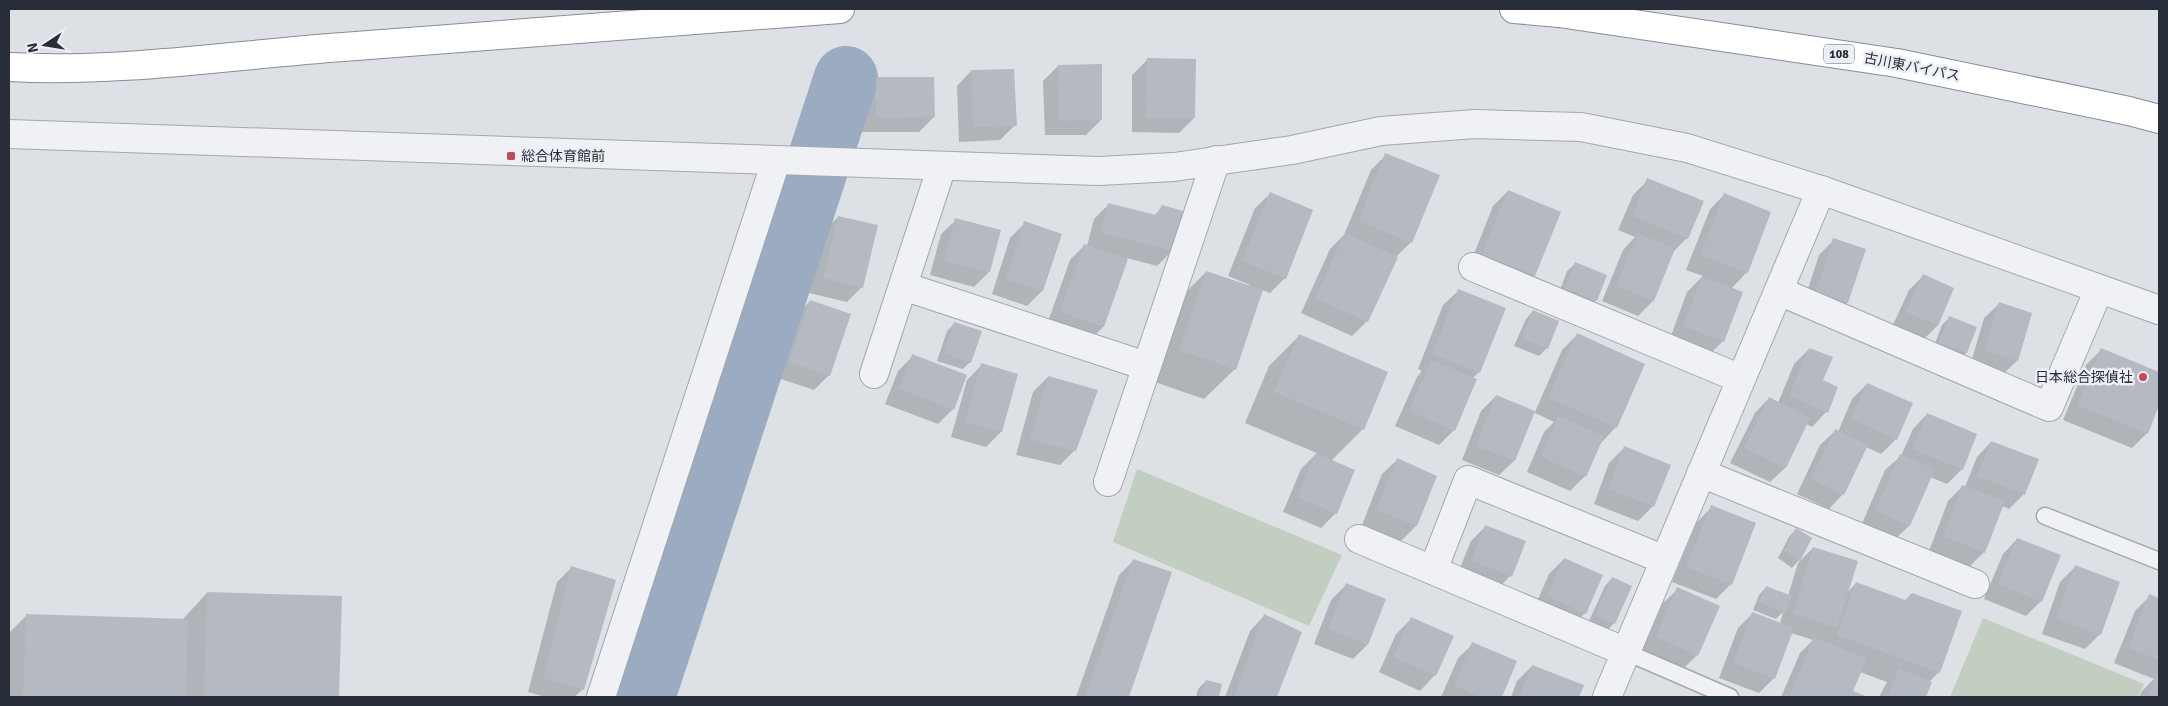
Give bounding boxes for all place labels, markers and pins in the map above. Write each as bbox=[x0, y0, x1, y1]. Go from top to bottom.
place label: 総合体育館前 bbox=[521, 148, 605, 165]
marker: 総合体育館前 bbox=[505, 150, 517, 162]
place label: 日本総合探偵社 bbox=[2035, 369, 2133, 386]
marker: 日本総合探偵社 bbox=[2137, 371, 2149, 383]

